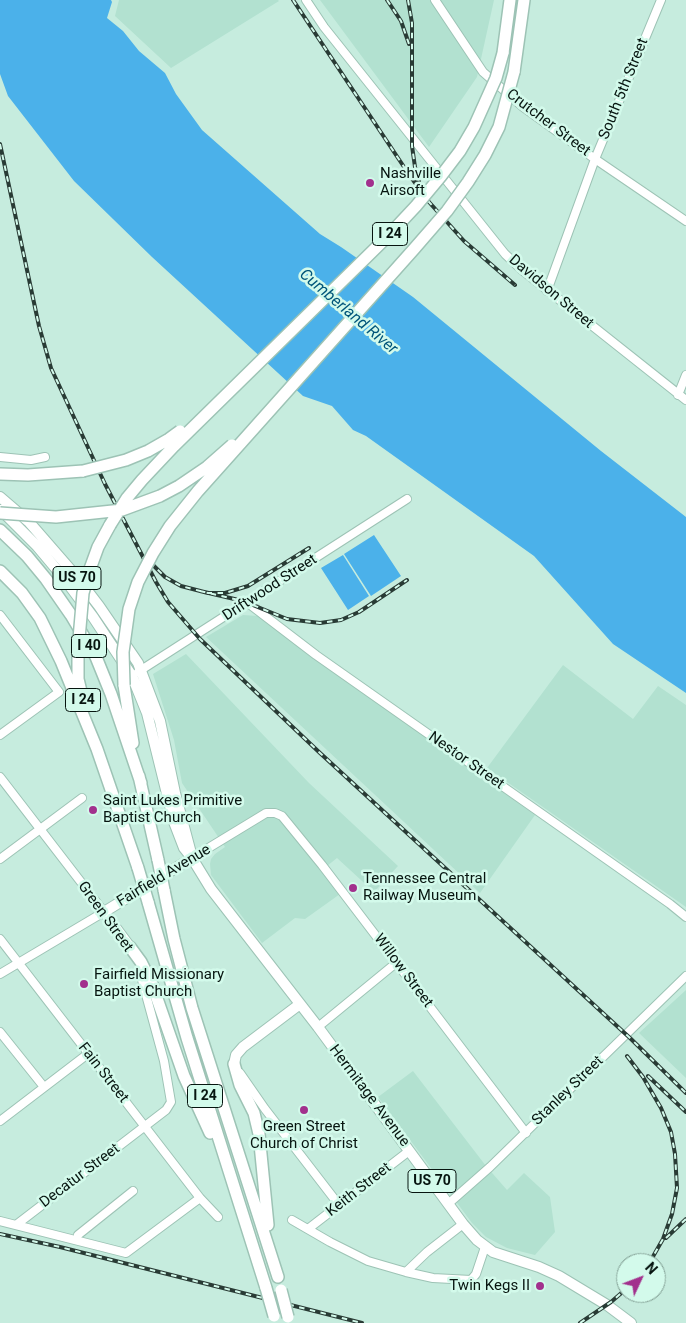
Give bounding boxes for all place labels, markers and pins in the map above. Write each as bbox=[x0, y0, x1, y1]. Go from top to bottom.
place label: Nashville Airsoft bbox=[380, 165, 441, 200]
marker: Nashville Airsoft bbox=[364, 177, 376, 189]
place label: Saint Lukes Primitive Baptist Church bbox=[103, 792, 242, 827]
marker: Saint Lukes Primitive Baptist Church bbox=[87, 804, 99, 816]
place label: Tennessee Central Railway Museum bbox=[363, 870, 486, 905]
marker: Tennessee Central Railway Museum bbox=[347, 882, 359, 894]
place label: Fairfield Missionary Baptist Church bbox=[94, 966, 224, 1001]
marker: Fairfield Missionary Baptist Church bbox=[78, 978, 90, 990]
marker: Green Street Church of Christ bbox=[298, 1104, 310, 1116]
place label: Green Street Church of Christ bbox=[250, 1118, 358, 1153]
place label: Twin Kegs II bbox=[449, 1277, 530, 1295]
marker: Twin Kegs II bbox=[534, 1280, 546, 1292]

